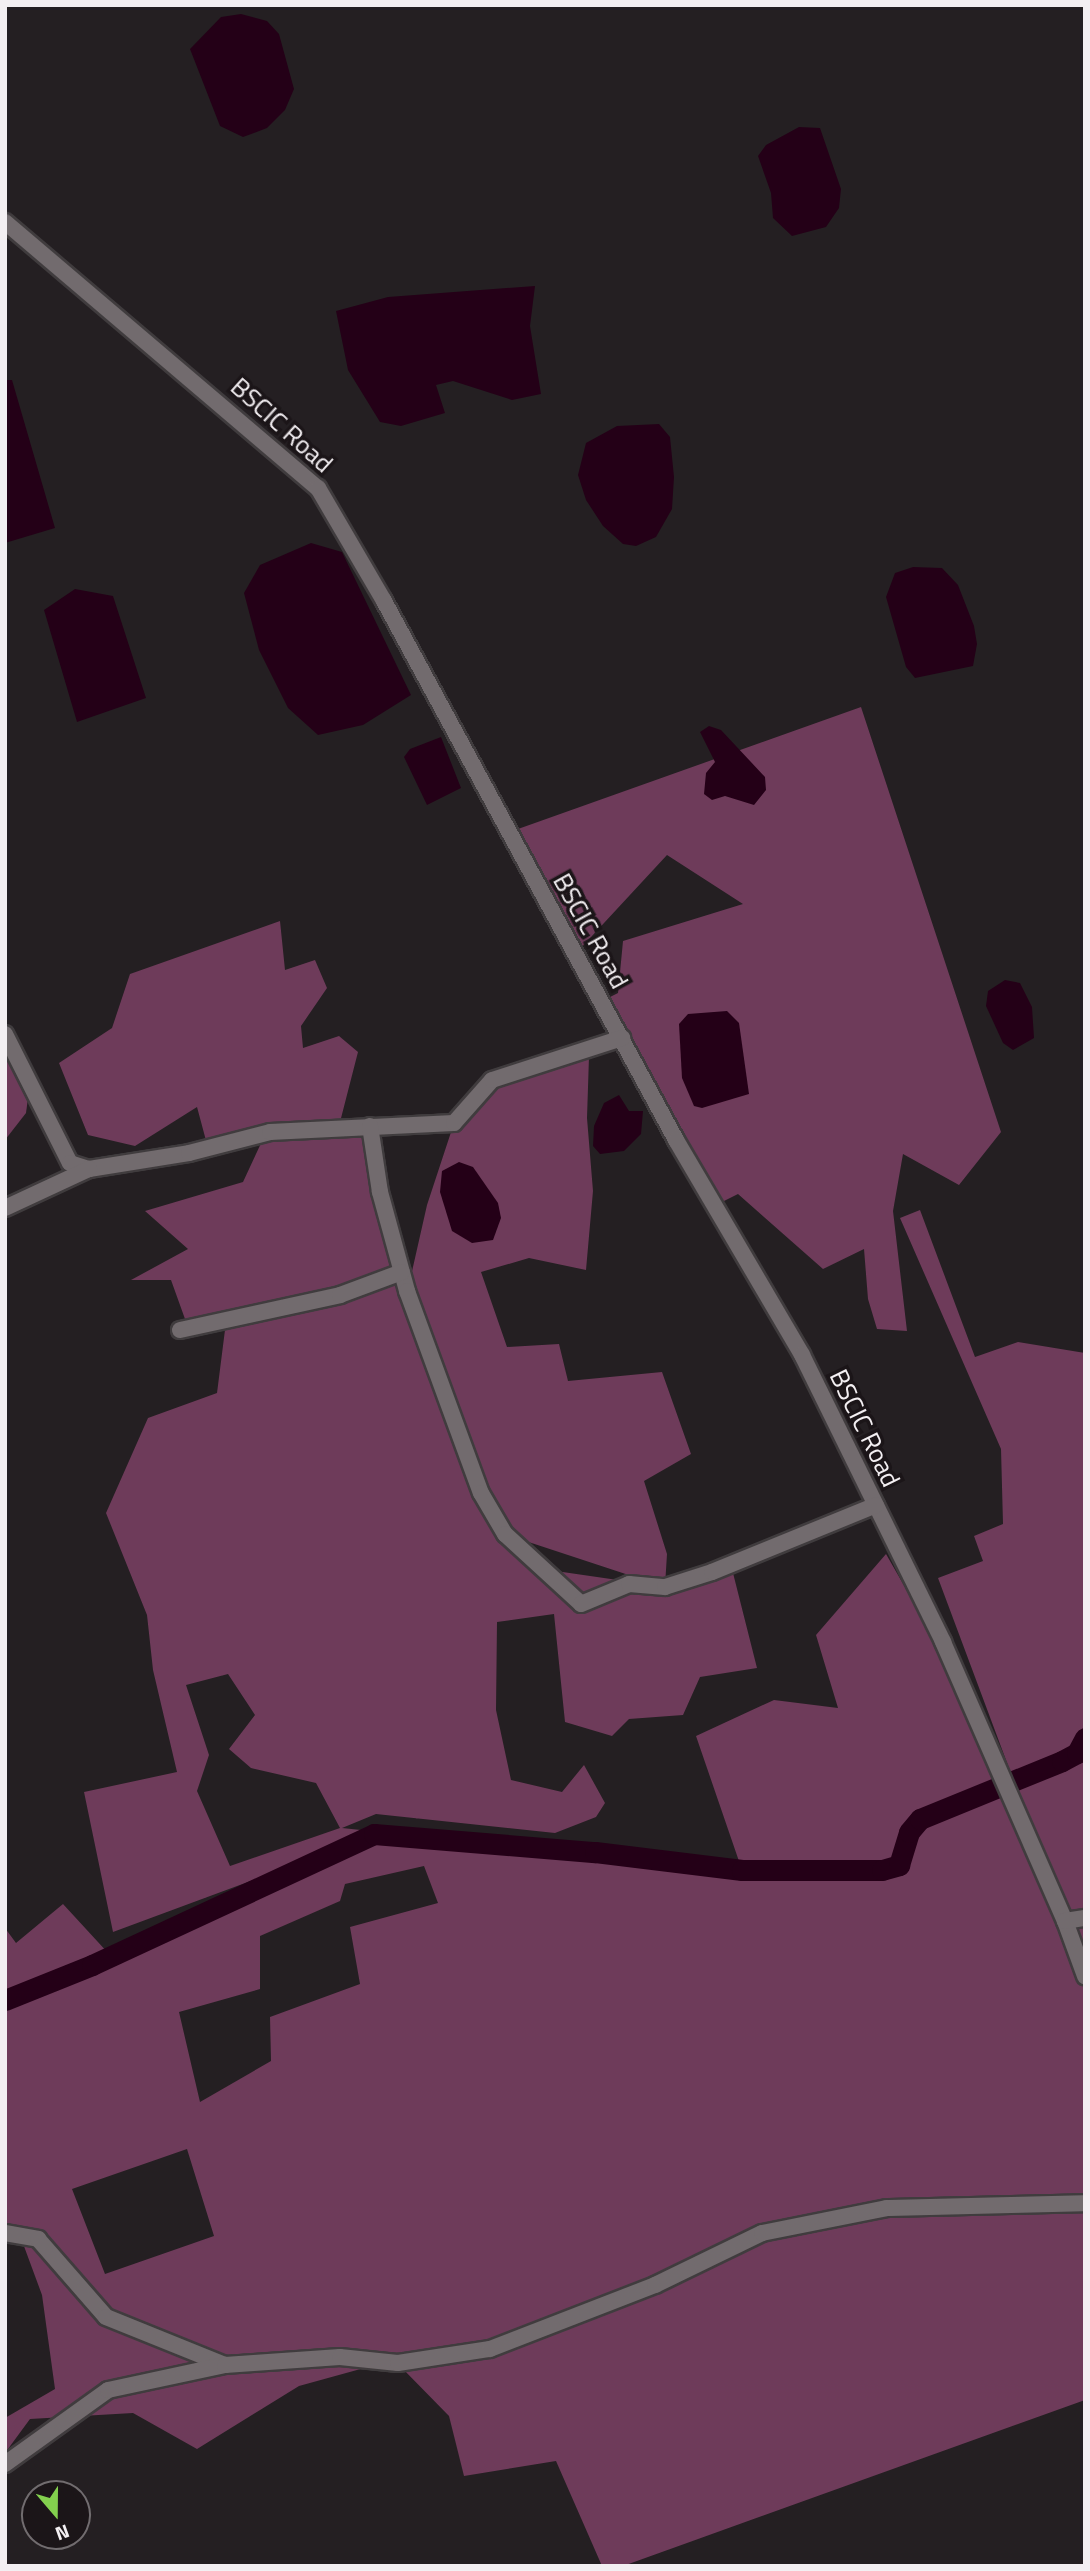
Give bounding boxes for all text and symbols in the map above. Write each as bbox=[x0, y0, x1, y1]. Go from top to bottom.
street label: BSCIC Road bbox=[224, 371, 340, 479]
street label: BSCIC Road bbox=[547, 868, 635, 994]
street label: BSCIC Road bbox=[823, 1364, 907, 1492]
north arrow bbox=[21, 2480, 91, 2550]
text: N bbox=[52, 2517, 74, 2549]

